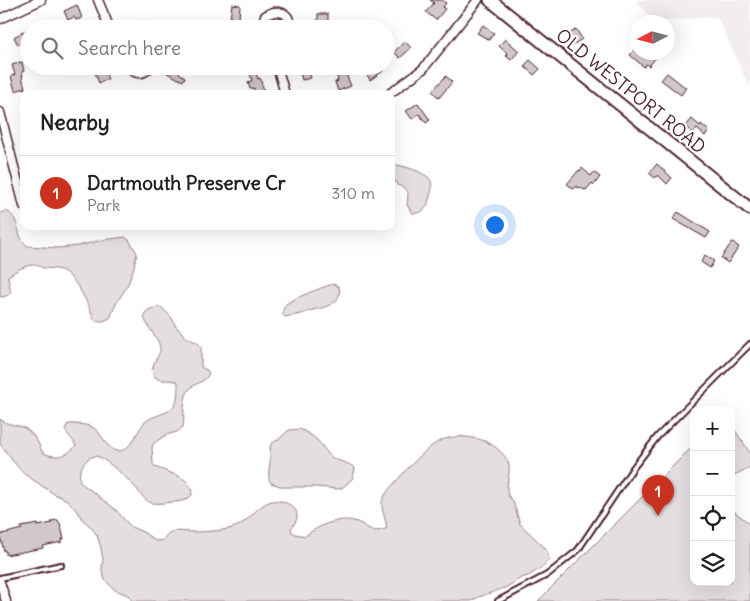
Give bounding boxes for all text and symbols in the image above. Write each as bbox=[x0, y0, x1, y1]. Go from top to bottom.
north arrow bbox=[630, 15, 675, 60]
search box bbox=[20, 20, 395, 75]
street label: OLD WESTPORT ROAD bbox=[551, 23, 711, 159]
icon: search bbox=[38, 34, 66, 62]
text: Search here bbox=[78, 36, 181, 60]
text: Nearby bbox=[40, 109, 110, 136]
text: Dartmouth Preserve Cr bbox=[87, 171, 285, 195]
text: 1 bbox=[53, 183, 59, 203]
text: 310 m bbox=[331, 183, 375, 203]
text: Park bbox=[87, 195, 120, 215]
your location bbox=[482, 212, 508, 238]
map controls bbox=[690, 406, 735, 586]
button: + bbox=[690, 406, 735, 451]
button: − bbox=[690, 451, 735, 496]
pin: 1 bbox=[642, 475, 674, 516]
button: locate bbox=[690, 496, 735, 541]
button: layers bbox=[690, 541, 735, 586]

